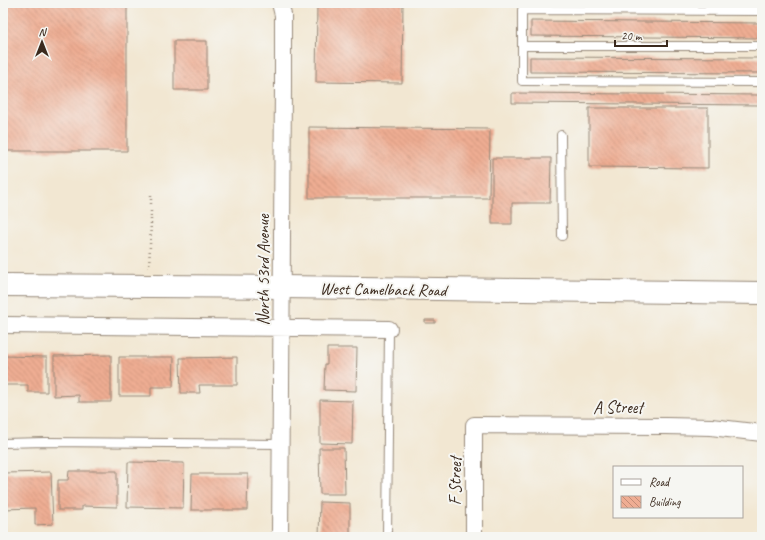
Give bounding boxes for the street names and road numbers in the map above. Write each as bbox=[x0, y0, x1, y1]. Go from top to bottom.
street label: North 53rd Avenue bbox=[253, 213, 274, 326]
street label: West Camelback Road bbox=[320, 278, 450, 301]
street label: A Street bbox=[593, 397, 645, 418]
street label: F Street bbox=[445, 454, 466, 505]

